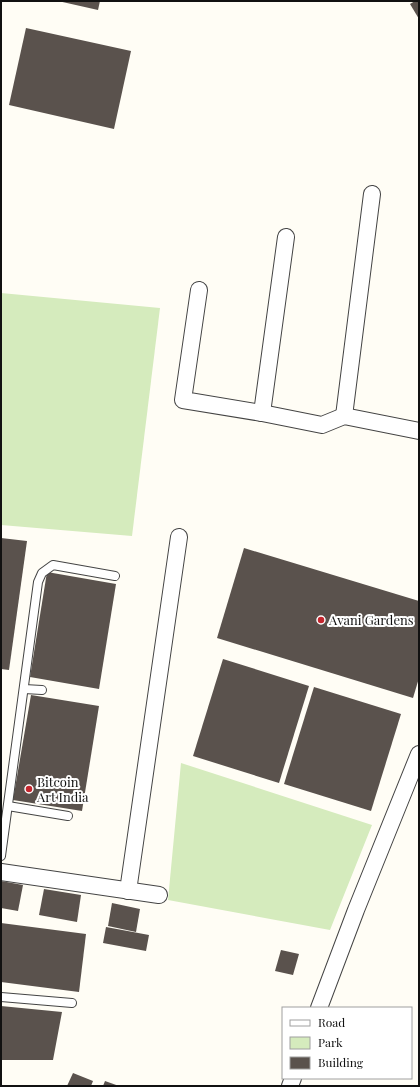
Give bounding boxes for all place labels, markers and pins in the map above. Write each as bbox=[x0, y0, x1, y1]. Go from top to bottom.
place label: Avani Gardens bbox=[328, 611, 414, 628]
marker: Avani Gardens bbox=[316, 615, 326, 625]
place label: Bitcoin Art India bbox=[36, 773, 89, 805]
marker: Bitcoin Art India bbox=[24, 784, 34, 794]

